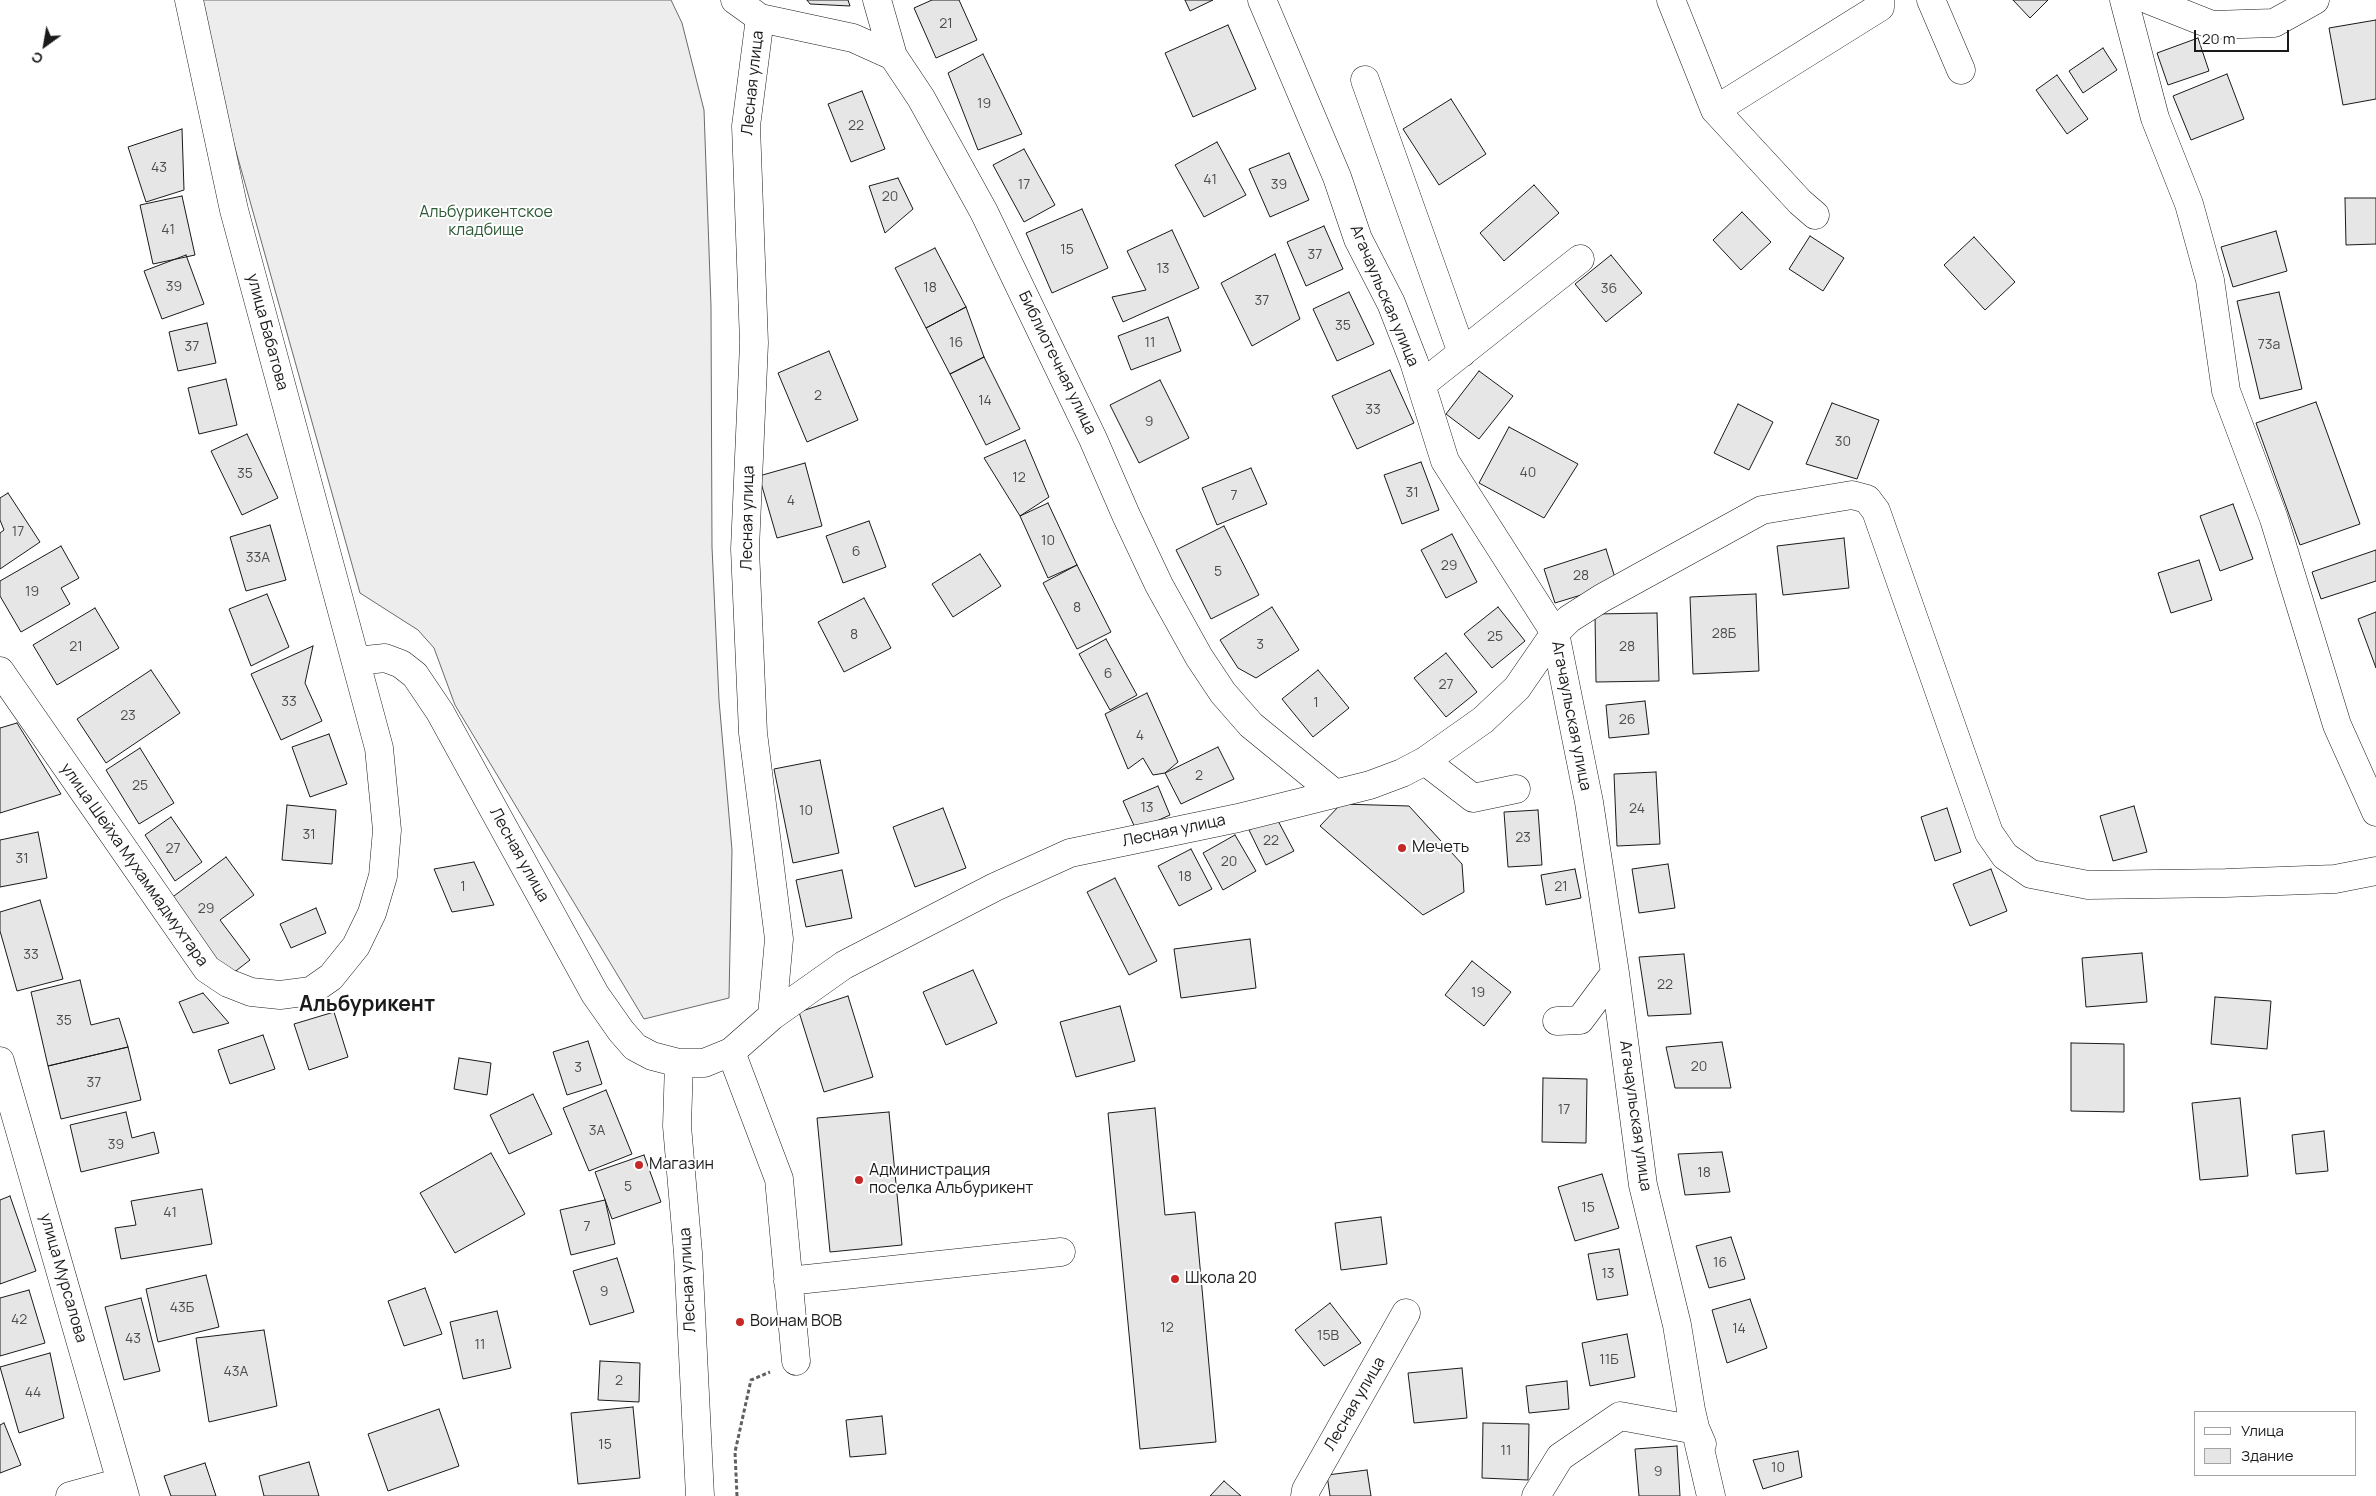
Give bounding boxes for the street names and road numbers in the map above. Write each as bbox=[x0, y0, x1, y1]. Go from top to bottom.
street label: Лесная улица bbox=[738, 30, 768, 136]
street label: Агачаульская улица bbox=[1345, 222, 1423, 370]
street label: улица Бабатова bbox=[242, 272, 292, 392]
street label: Библиотечная улица bbox=[1014, 288, 1100, 438]
street label: Лесная улица bbox=[737, 465, 759, 571]
street label: Агачаульская улица bbox=[1547, 640, 1595, 792]
street label: улица Шейха Мухаммадмухтара bbox=[56, 760, 212, 970]
street label: Лесная улица bbox=[485, 804, 553, 906]
street label: Лесная улица bbox=[1121, 811, 1227, 851]
street label: Агачаульская улица bbox=[1615, 1039, 1655, 1193]
street label: улица Мурсалова bbox=[35, 1211, 91, 1345]
street label: Лесная улица bbox=[676, 1227, 700, 1333]
street label: Лесная улица bbox=[1320, 1354, 1390, 1454]

